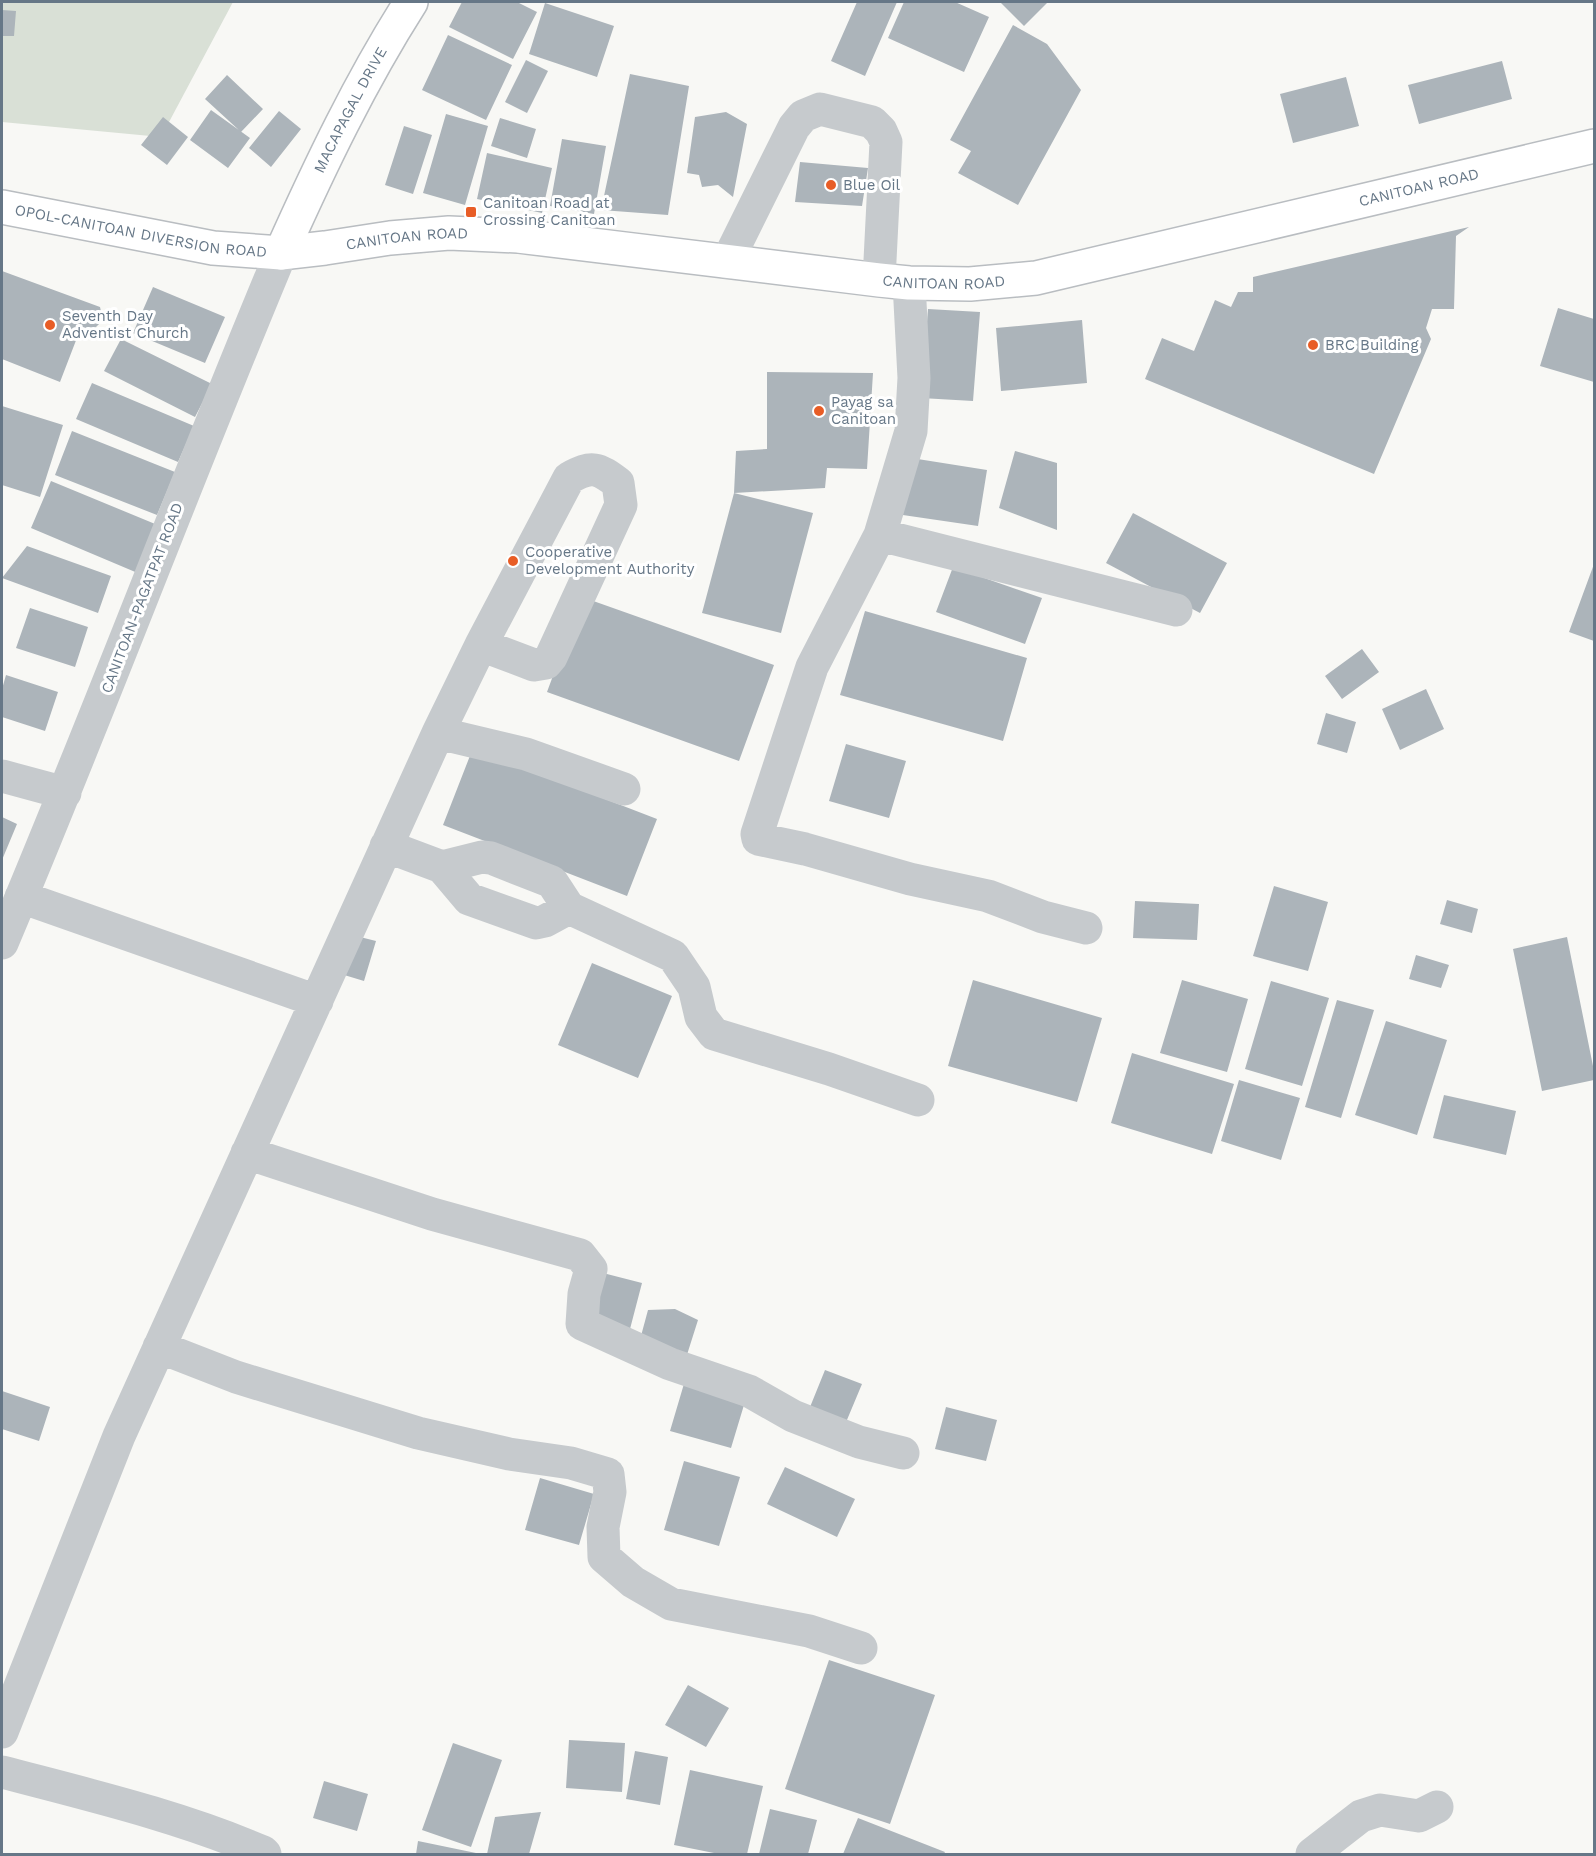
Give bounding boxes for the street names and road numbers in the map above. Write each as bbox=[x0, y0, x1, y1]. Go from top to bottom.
street label: MACAPAGAL DRIVE bbox=[310, 44, 391, 176]
street label: CANITOAN ROAD bbox=[1357, 165, 1481, 210]
street label: OPOL-CANITOAN DIVERSION ROAD bbox=[13, 201, 267, 261]
street label: CANITOAN ROAD bbox=[345, 224, 468, 254]
street label: CANITOAN ROAD bbox=[882, 271, 1006, 293]
street label: CANITOAN-PAGATPAT ROAD bbox=[97, 500, 187, 696]

